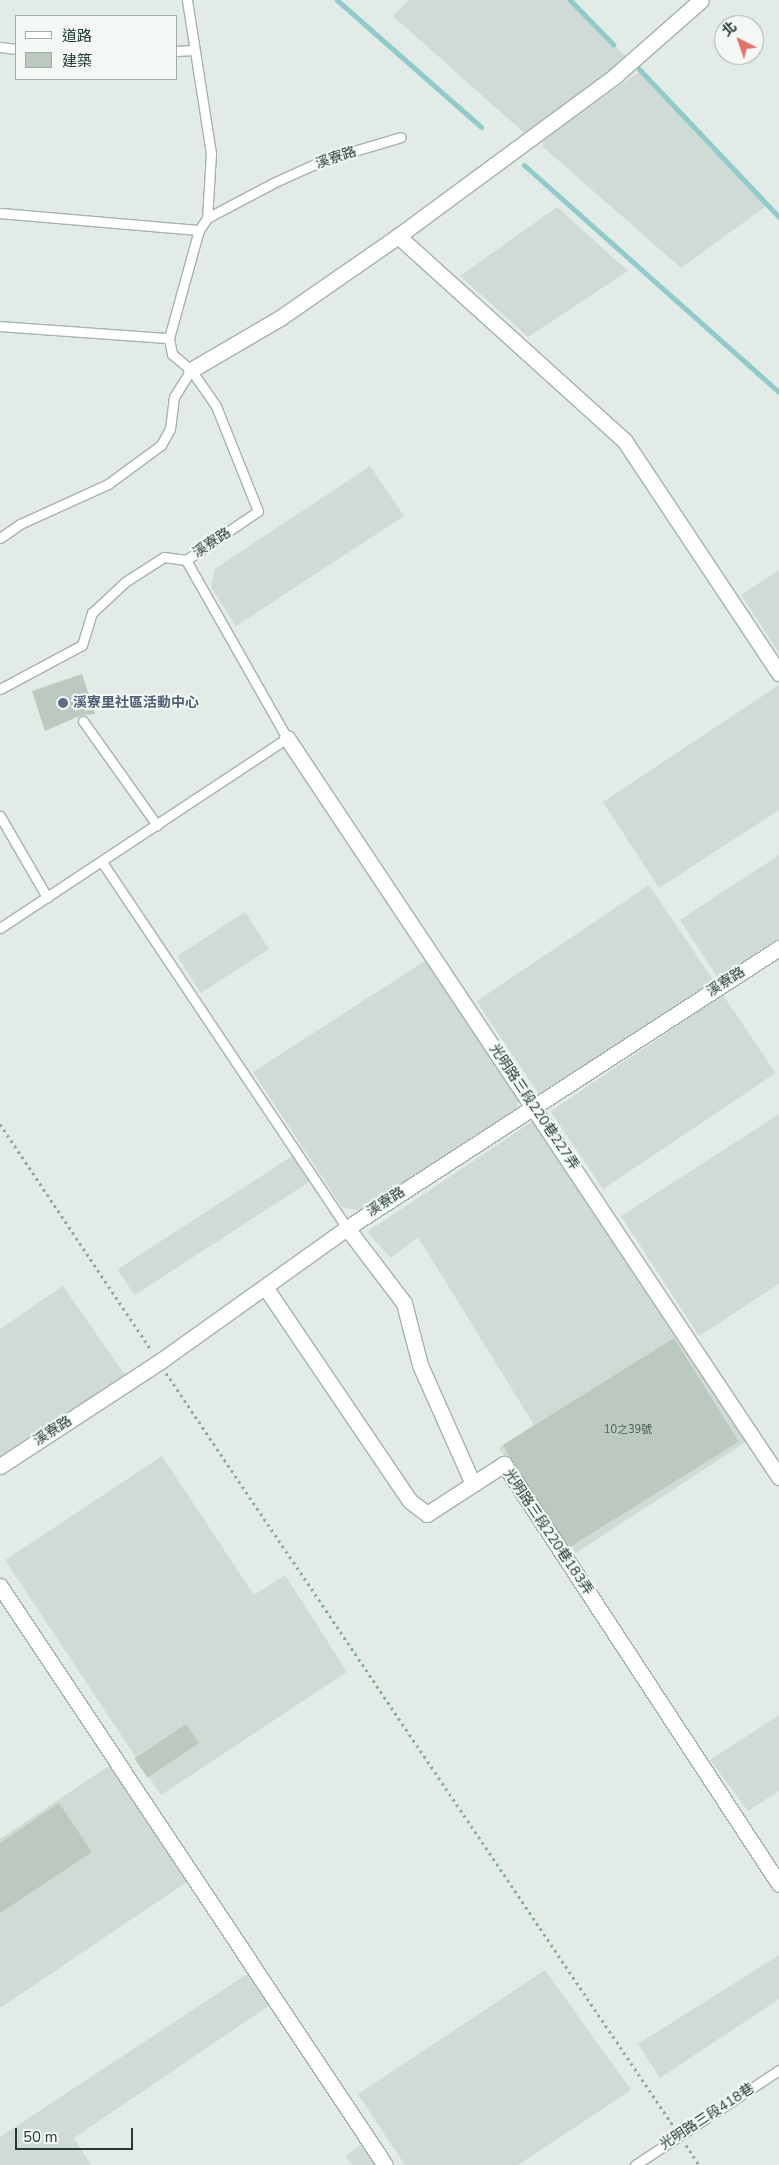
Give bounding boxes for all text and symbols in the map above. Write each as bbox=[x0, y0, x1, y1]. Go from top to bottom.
legend bbox=[15, 15, 178, 80]
north arrow bbox=[714, 15, 764, 65]
text: 北 bbox=[718, 17, 741, 41]
text: 道路 bbox=[62, 26, 92, 46]
text: 建築 bbox=[62, 51, 92, 71]
street label: 溪寮路 bbox=[313, 143, 359, 173]
street label: 溪寮路 bbox=[190, 524, 234, 562]
place label: 溪寮里社區活動中心 bbox=[73, 695, 199, 711]
marker: 溪寮里社區活動中心 bbox=[57, 697, 69, 709]
street label: 溪寮路 bbox=[704, 964, 748, 1000]
street label: 光明路三段220巷227弄 bbox=[486, 1041, 582, 1173]
street label: 溪寮路 bbox=[364, 1184, 408, 1220]
street label: 溪寮路 bbox=[31, 1413, 75, 1449]
house number: 10之39號 bbox=[604, 1423, 652, 1437]
street label: 光明路三段220巷183弄 bbox=[500, 1466, 596, 1598]
street label: 光明路三段418巷 bbox=[657, 2080, 757, 2154]
scale bar bbox=[18, 2118, 135, 2150]
text: 50 m bbox=[23, 2127, 58, 2147]

